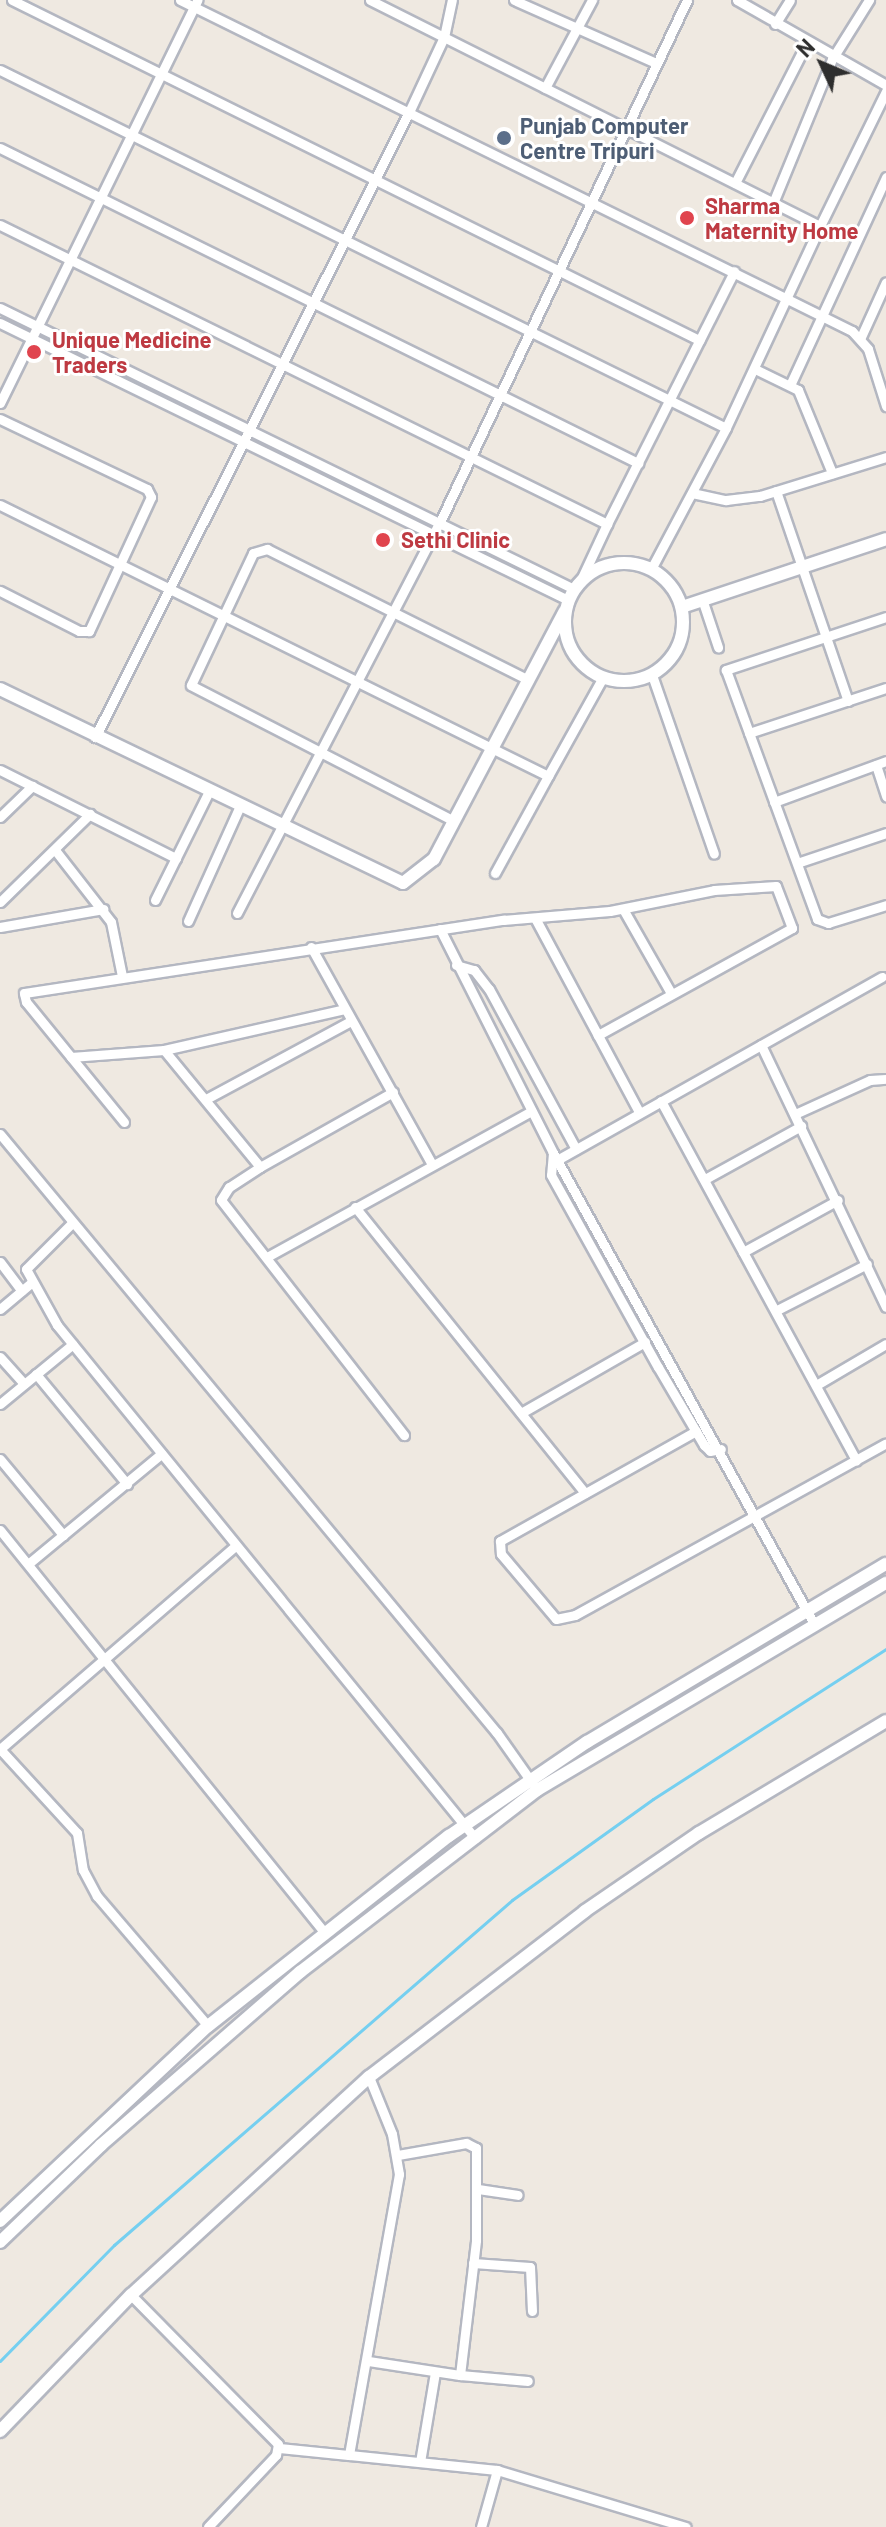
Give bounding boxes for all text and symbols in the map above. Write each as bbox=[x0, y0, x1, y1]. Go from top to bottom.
north arrow bbox=[782, 24, 862, 104]
text: N bbox=[790, 33, 819, 62]
place label: Punjab Computer Centre Tripuri bbox=[520, 112, 688, 164]
marker: Punjab Computer Centre Tripuri bbox=[495, 129, 513, 147]
place label: Sharma Maternity Home bbox=[705, 192, 859, 244]
marker: Sharma Maternity Home bbox=[676, 207, 698, 229]
place label: Unique Medicine Traders bbox=[52, 326, 212, 378]
marker: Unique Medicine Traders bbox=[23, 341, 45, 363]
place label: Sethi Clinic bbox=[401, 527, 510, 553]
marker: Sethi Clinic bbox=[372, 529, 394, 551]

